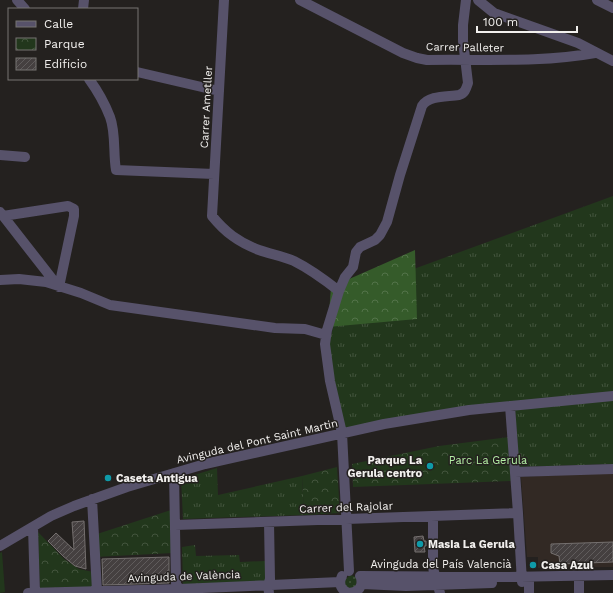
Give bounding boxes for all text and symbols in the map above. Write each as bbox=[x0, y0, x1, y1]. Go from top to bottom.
legend bbox=[8, 8, 138, 80]
scale bar bbox=[477, 8, 577, 34]
text: 100 m bbox=[483, 15, 518, 29]
text: Calle bbox=[44, 17, 73, 31]
text: Parque bbox=[44, 37, 85, 51]
street label: Carrer Palleter bbox=[426, 40, 505, 55]
text: Edificio bbox=[44, 57, 87, 71]
street label: Carrer Ametller bbox=[198, 65, 215, 149]
street label: Avinguda del Pont Saint Martin bbox=[175, 417, 339, 466]
place label: Parque La Gerula centro bbox=[348, 454, 423, 480]
park label: Parc La Gerula bbox=[449, 454, 527, 467]
marker: Parque La Gerula centro bbox=[425, 461, 435, 471]
place label: Caseta Antigua bbox=[116, 472, 198, 485]
marker: Caseta Antigua bbox=[103, 473, 113, 483]
street label: Carrer del Rajolar bbox=[299, 499, 394, 516]
place label: Masia La Gerula bbox=[428, 538, 515, 551]
marker: Masia La Gerula bbox=[415, 539, 425, 549]
street label: Avinguda del País Valencià bbox=[370, 558, 512, 571]
place label: Casa Azul bbox=[541, 559, 594, 572]
marker: Casa Azul bbox=[528, 560, 538, 570]
street label: Avinguda de València bbox=[127, 568, 241, 585]

